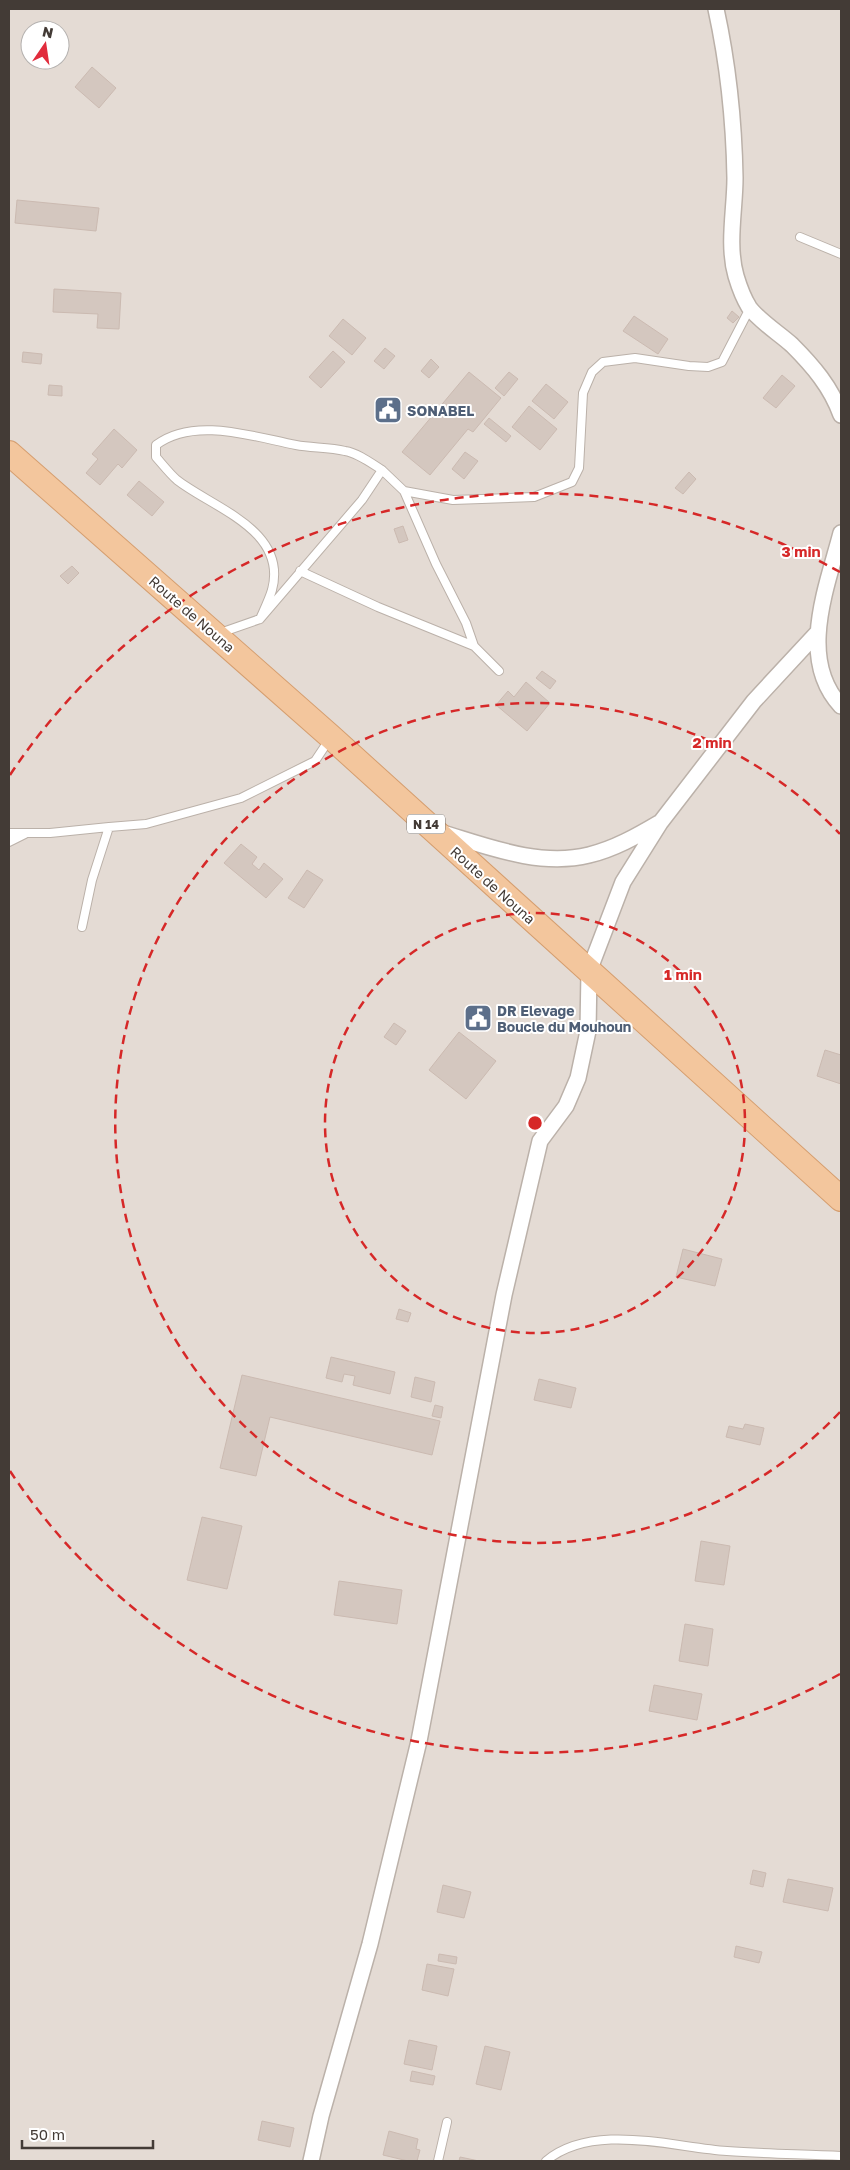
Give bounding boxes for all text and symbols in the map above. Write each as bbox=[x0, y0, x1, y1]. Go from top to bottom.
north arrow bbox=[20, 20, 70, 70]
text: N bbox=[41, 22, 55, 41]
public building icon: SONABEL bbox=[373, 395, 403, 425]
place label: SONABEL bbox=[407, 402, 474, 419]
text: 3 min bbox=[781, 542, 821, 560]
street label: Route de Nouna bbox=[146, 572, 238, 656]
text: 2 min bbox=[692, 733, 732, 751]
road number: N 14 bbox=[407, 814, 445, 834]
street label: Route de Nouna bbox=[447, 843, 539, 927]
text: 1 min bbox=[664, 965, 702, 983]
place label: DR Elevage Boucle du Mouhoun bbox=[497, 1002, 631, 1035]
public building icon: DR Elevage Boucle du Mouhoun bbox=[463, 1003, 493, 1033]
centre of rings bbox=[526, 1114, 544, 1132]
scale bar bbox=[22, 2118, 154, 2150]
text: 50 m bbox=[30, 2125, 65, 2143]

